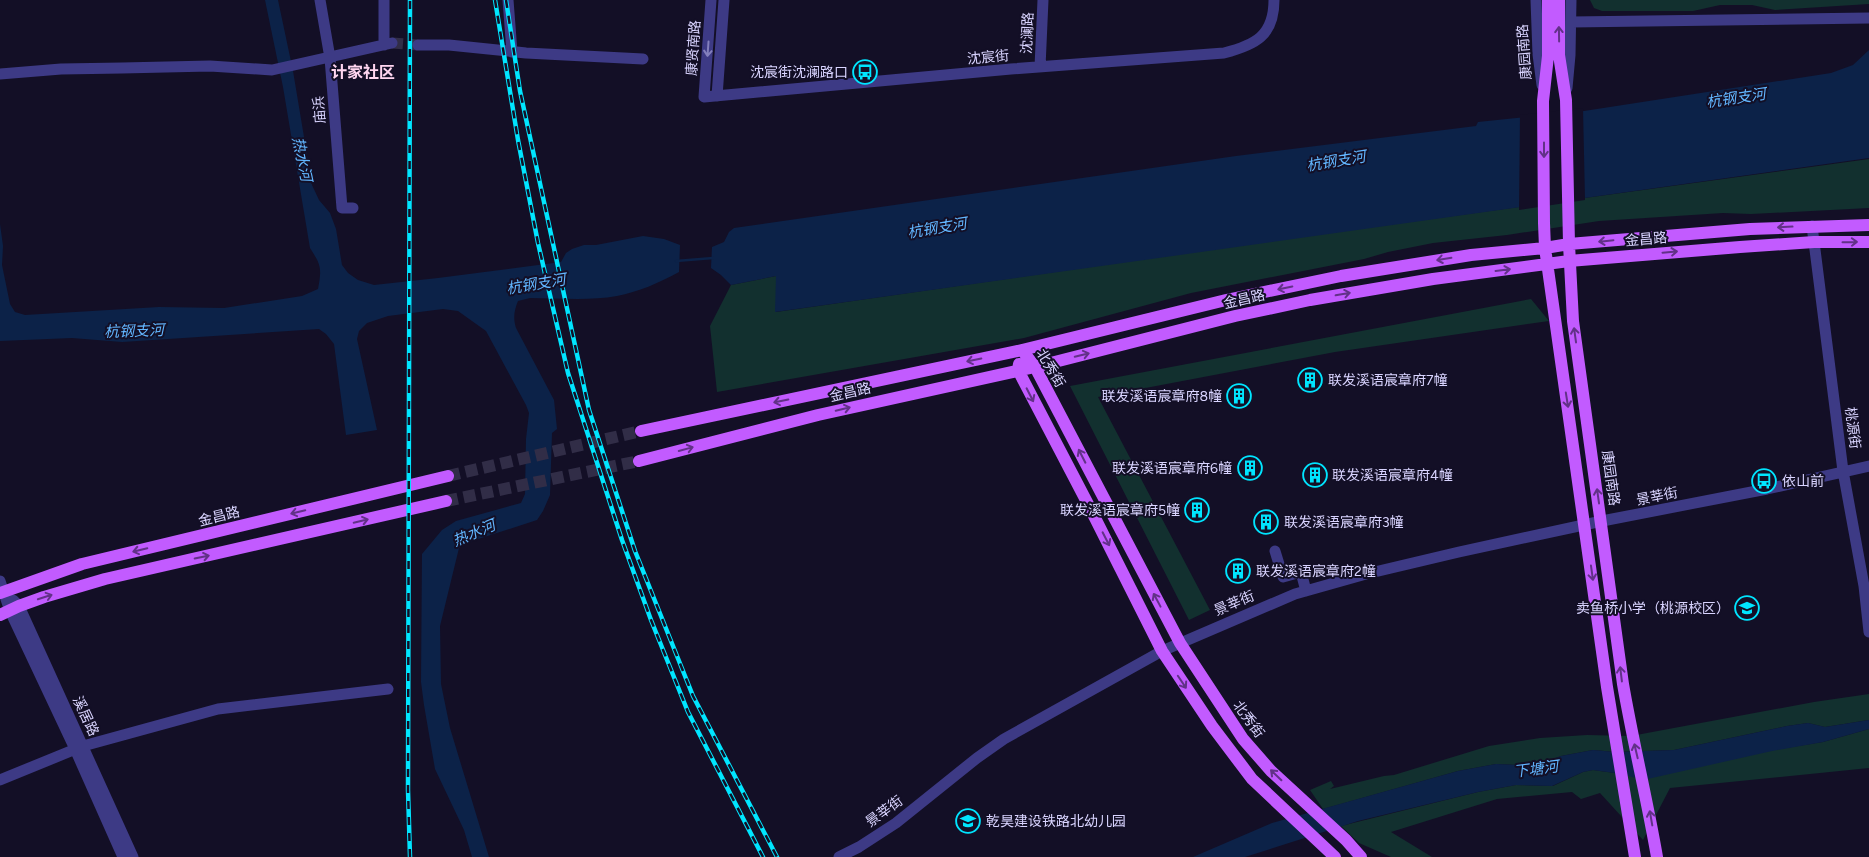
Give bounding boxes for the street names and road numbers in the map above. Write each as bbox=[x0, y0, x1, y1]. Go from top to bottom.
street label: 沈澜路 bbox=[1018, 12, 1037, 54]
street label: 康贤南路 bbox=[683, 20, 704, 77]
street label: 康园南路 bbox=[1514, 23, 1535, 80]
street label: 沈宸街 bbox=[966, 47, 1010, 68]
street label: 庙浜 bbox=[310, 95, 329, 125]
street label: 金昌路 bbox=[1624, 229, 1668, 250]
street label: 金昌路 bbox=[1222, 286, 1266, 312]
street label: 北秀街 bbox=[1032, 346, 1069, 391]
street label: 金昌路 bbox=[828, 379, 872, 405]
street label: 桃源街 bbox=[1842, 406, 1863, 450]
street label: 康园南路 bbox=[1598, 449, 1623, 507]
street label: 景莘街 bbox=[1635, 484, 1679, 509]
street label: 金昌路 bbox=[197, 503, 242, 530]
street label: 景莘街 bbox=[1212, 587, 1257, 619]
street label: 溪居路 bbox=[69, 694, 102, 739]
street label: 北秀街 bbox=[1229, 697, 1268, 741]
street label: 景莘街 bbox=[862, 792, 906, 831]

